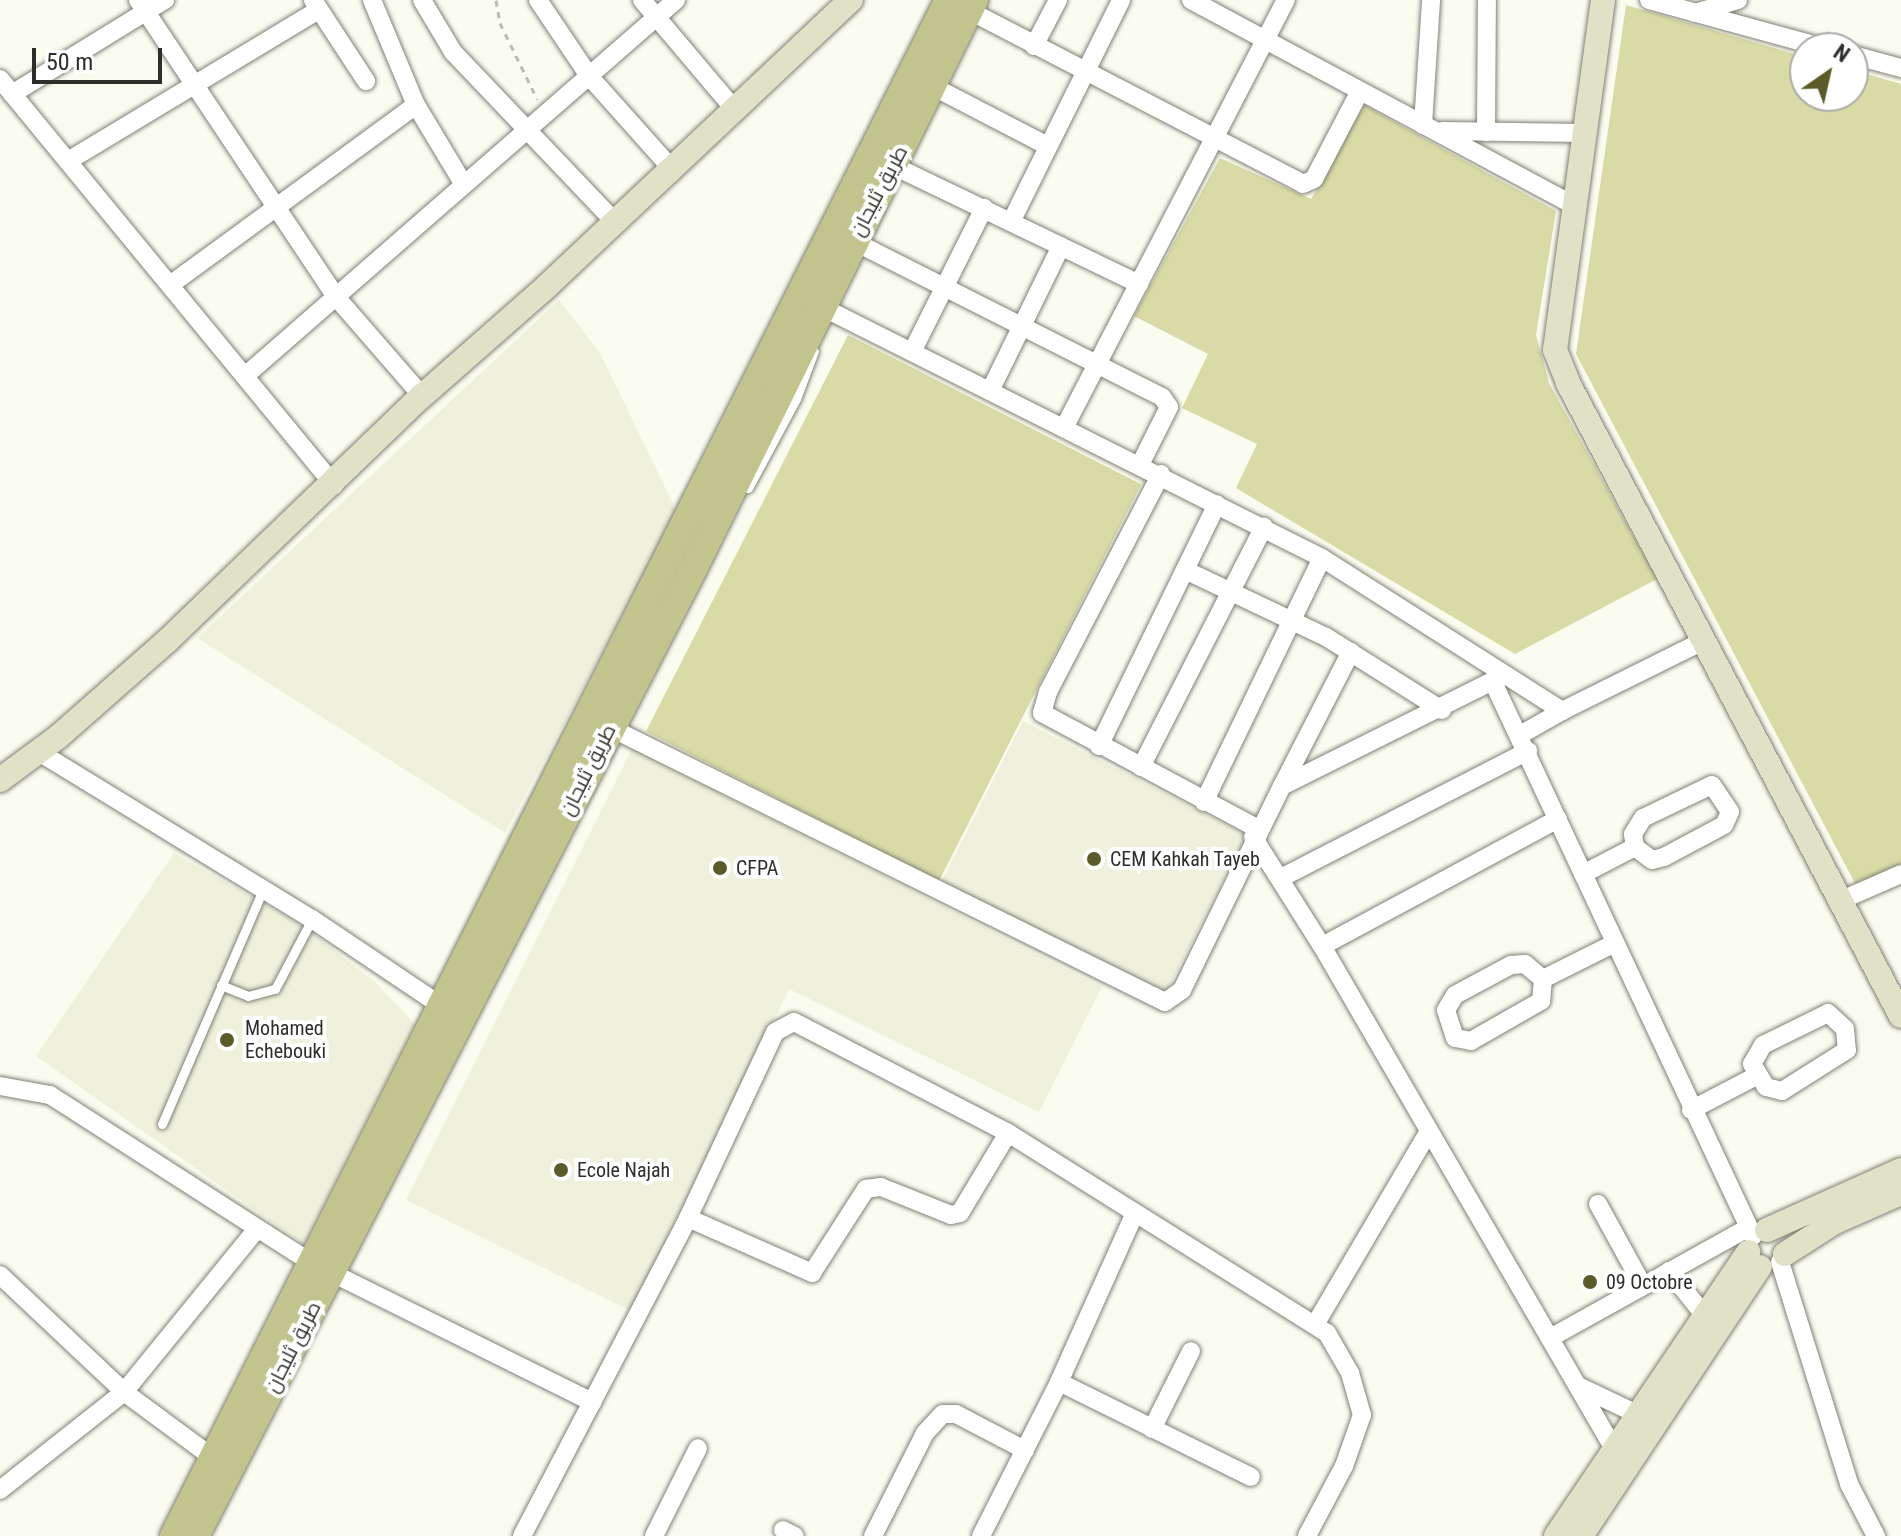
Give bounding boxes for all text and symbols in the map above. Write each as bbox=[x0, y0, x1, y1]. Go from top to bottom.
scale bar bbox=[36, 32, 166, 82]
north arrow bbox=[1789, 32, 1869, 112]
text: N bbox=[1829, 39, 1854, 67]
text: 50 m bbox=[46, 48, 93, 76]
street label: طريق ثليجان bbox=[845, 142, 913, 240]
street label: طريق ثليجان bbox=[555, 720, 621, 820]
place label: CEM Kahkah Tayeb bbox=[1110, 847, 1260, 871]
marker: CEM Kahkah Tayeb bbox=[1085, 850, 1103, 868]
place label: CFPA bbox=[736, 856, 778, 880]
marker: CFPA bbox=[711, 859, 729, 877]
place label: Mohamed Echebouki bbox=[245, 1016, 326, 1063]
marker: Mohamed Echebouki bbox=[216, 1029, 238, 1051]
place label: Ecole Najah bbox=[577, 1158, 670, 1182]
marker: Ecole Najah bbox=[552, 1161, 570, 1179]
place label: 09 Octobre bbox=[1606, 1270, 1693, 1294]
marker: 09 Octobre bbox=[1581, 1273, 1599, 1291]
street label: طريق ثليجان bbox=[260, 1297, 326, 1397]

